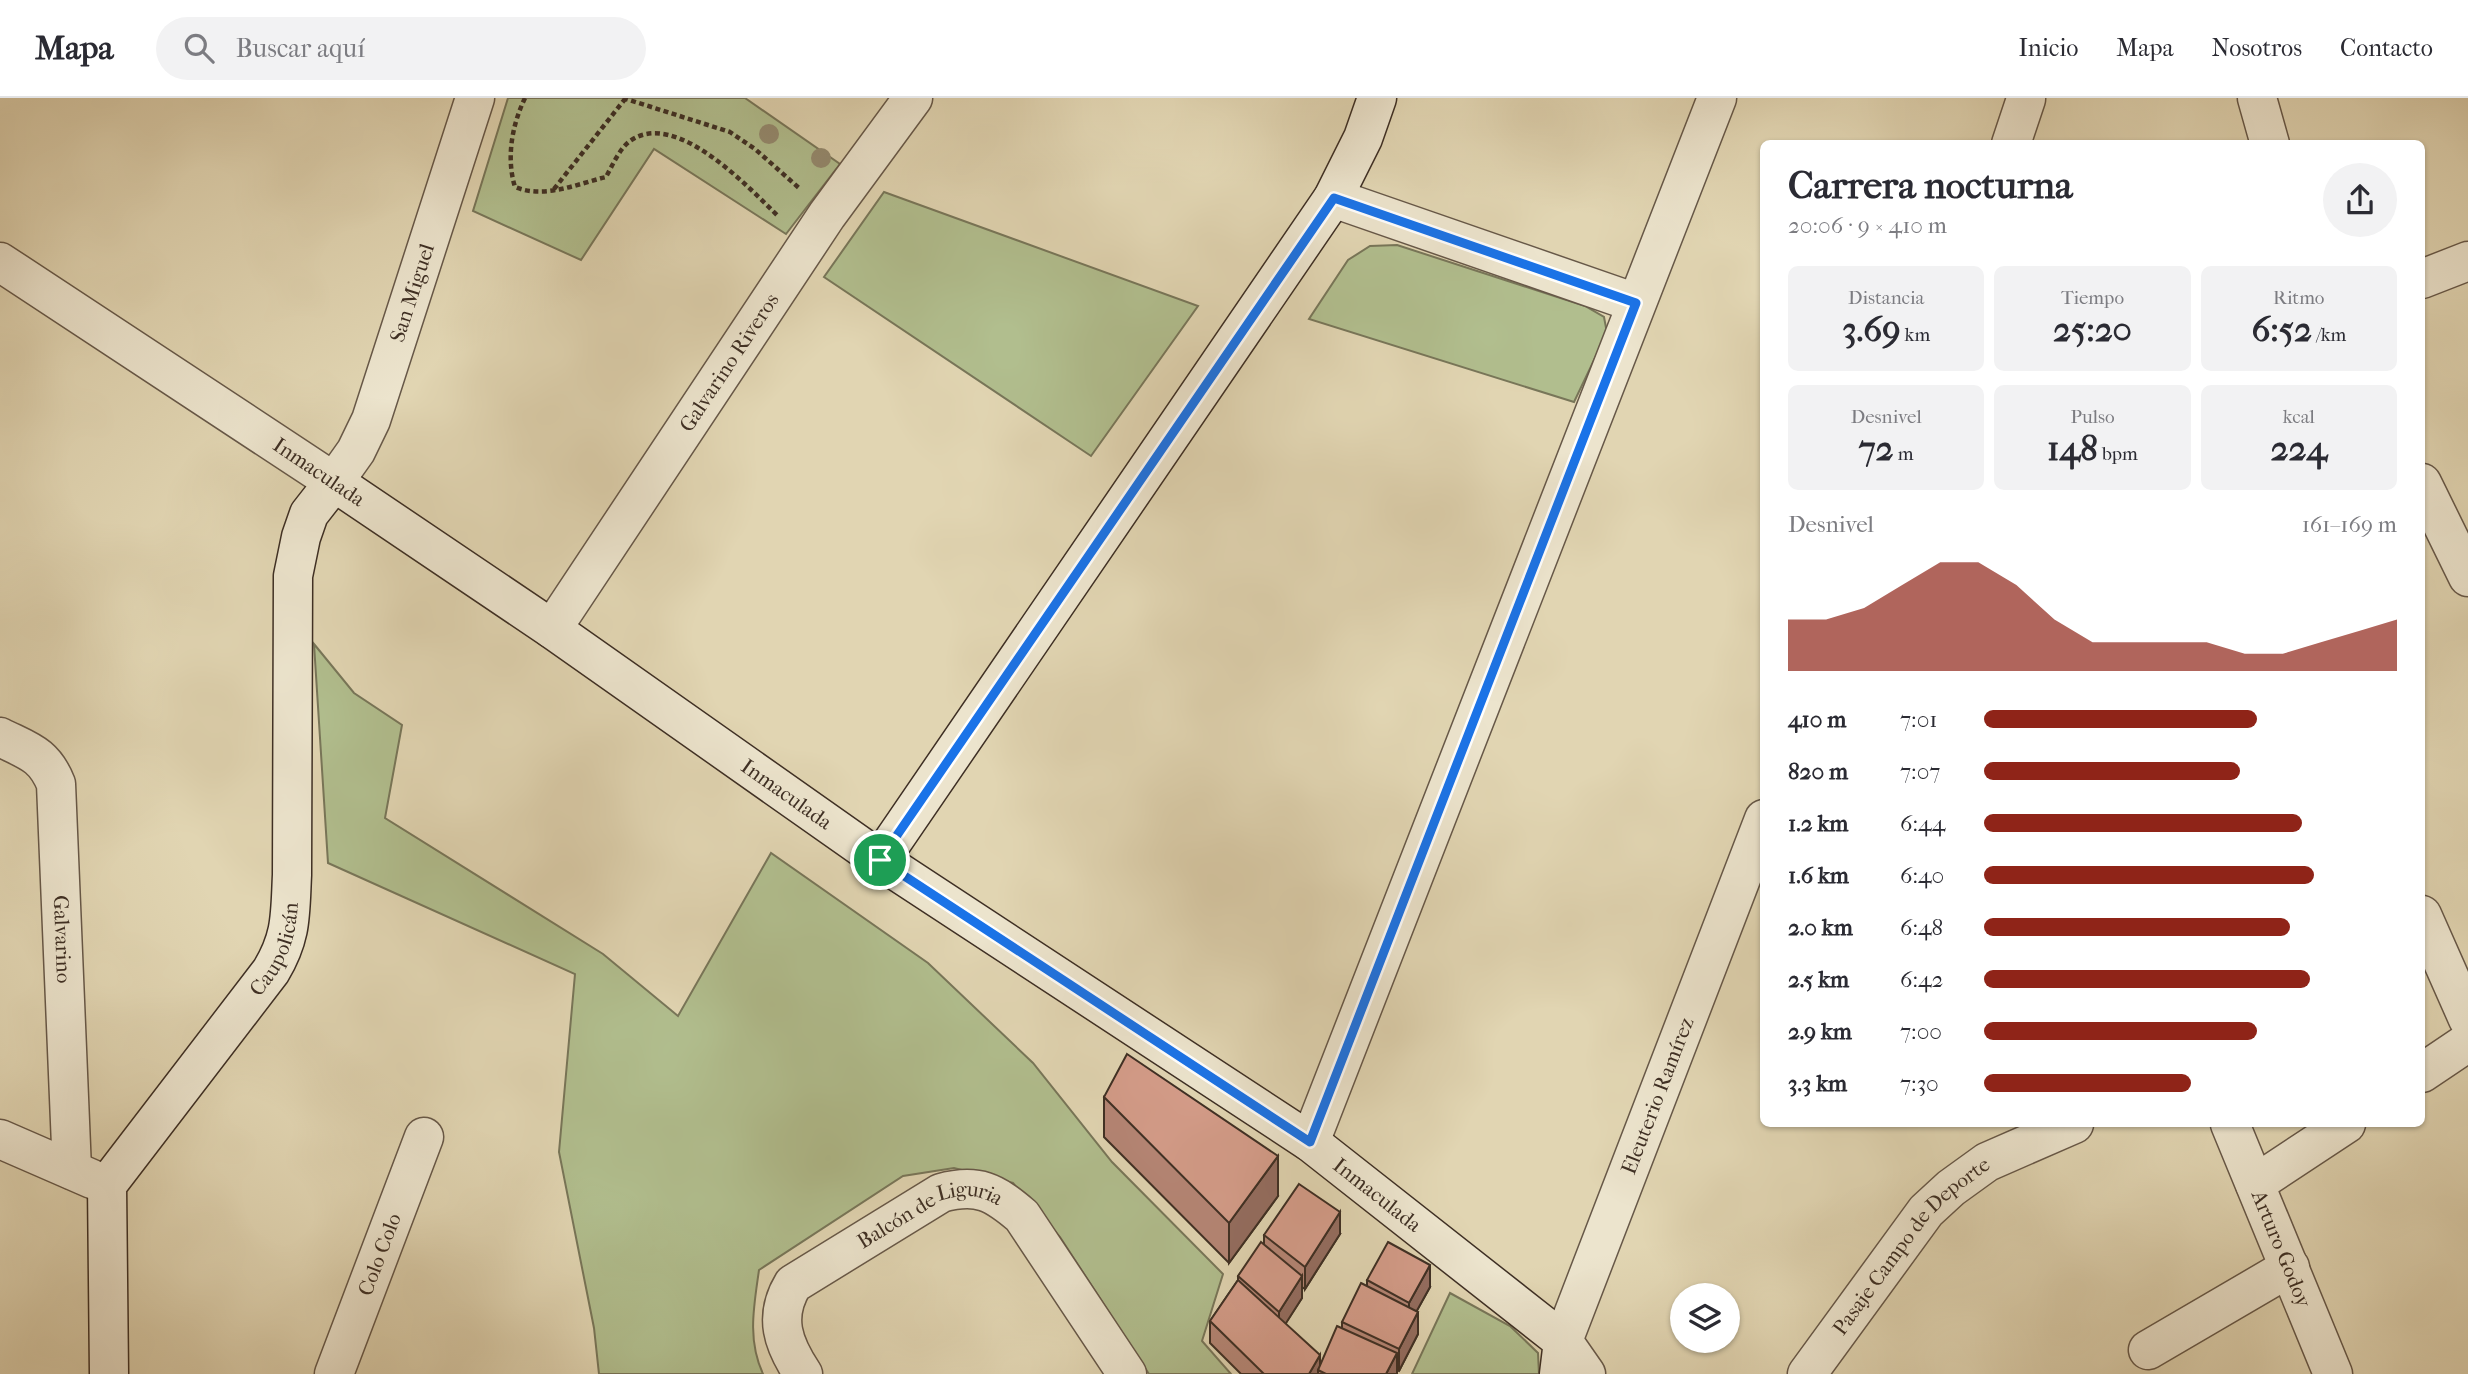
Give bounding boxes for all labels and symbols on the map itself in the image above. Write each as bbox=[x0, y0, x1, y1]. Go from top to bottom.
street label: San Miguel bbox=[385, 240, 439, 345]
street label: Galvarino Riveros bbox=[674, 288, 784, 436]
street label: Inmaculada bbox=[269, 433, 370, 512]
street label: Inmaculada bbox=[737, 754, 837, 835]
pin bbox=[850, 830, 910, 890]
street label: Galvarino bbox=[49, 895, 76, 984]
street label: Caupolicán bbox=[244, 901, 303, 1000]
street label: Eleuterio Ramírez bbox=[1616, 1014, 1698, 1178]
street label: Pasaje Campo de Deporte bbox=[1828, 1152, 1994, 1340]
street label: Inmaculada bbox=[1328, 1153, 1426, 1237]
street label: Balcón de Liguria bbox=[853, 1177, 1008, 1254]
street label: Arturo Godoy bbox=[2246, 1186, 2316, 1312]
street label: Colo Colo bbox=[353, 1210, 406, 1299]

